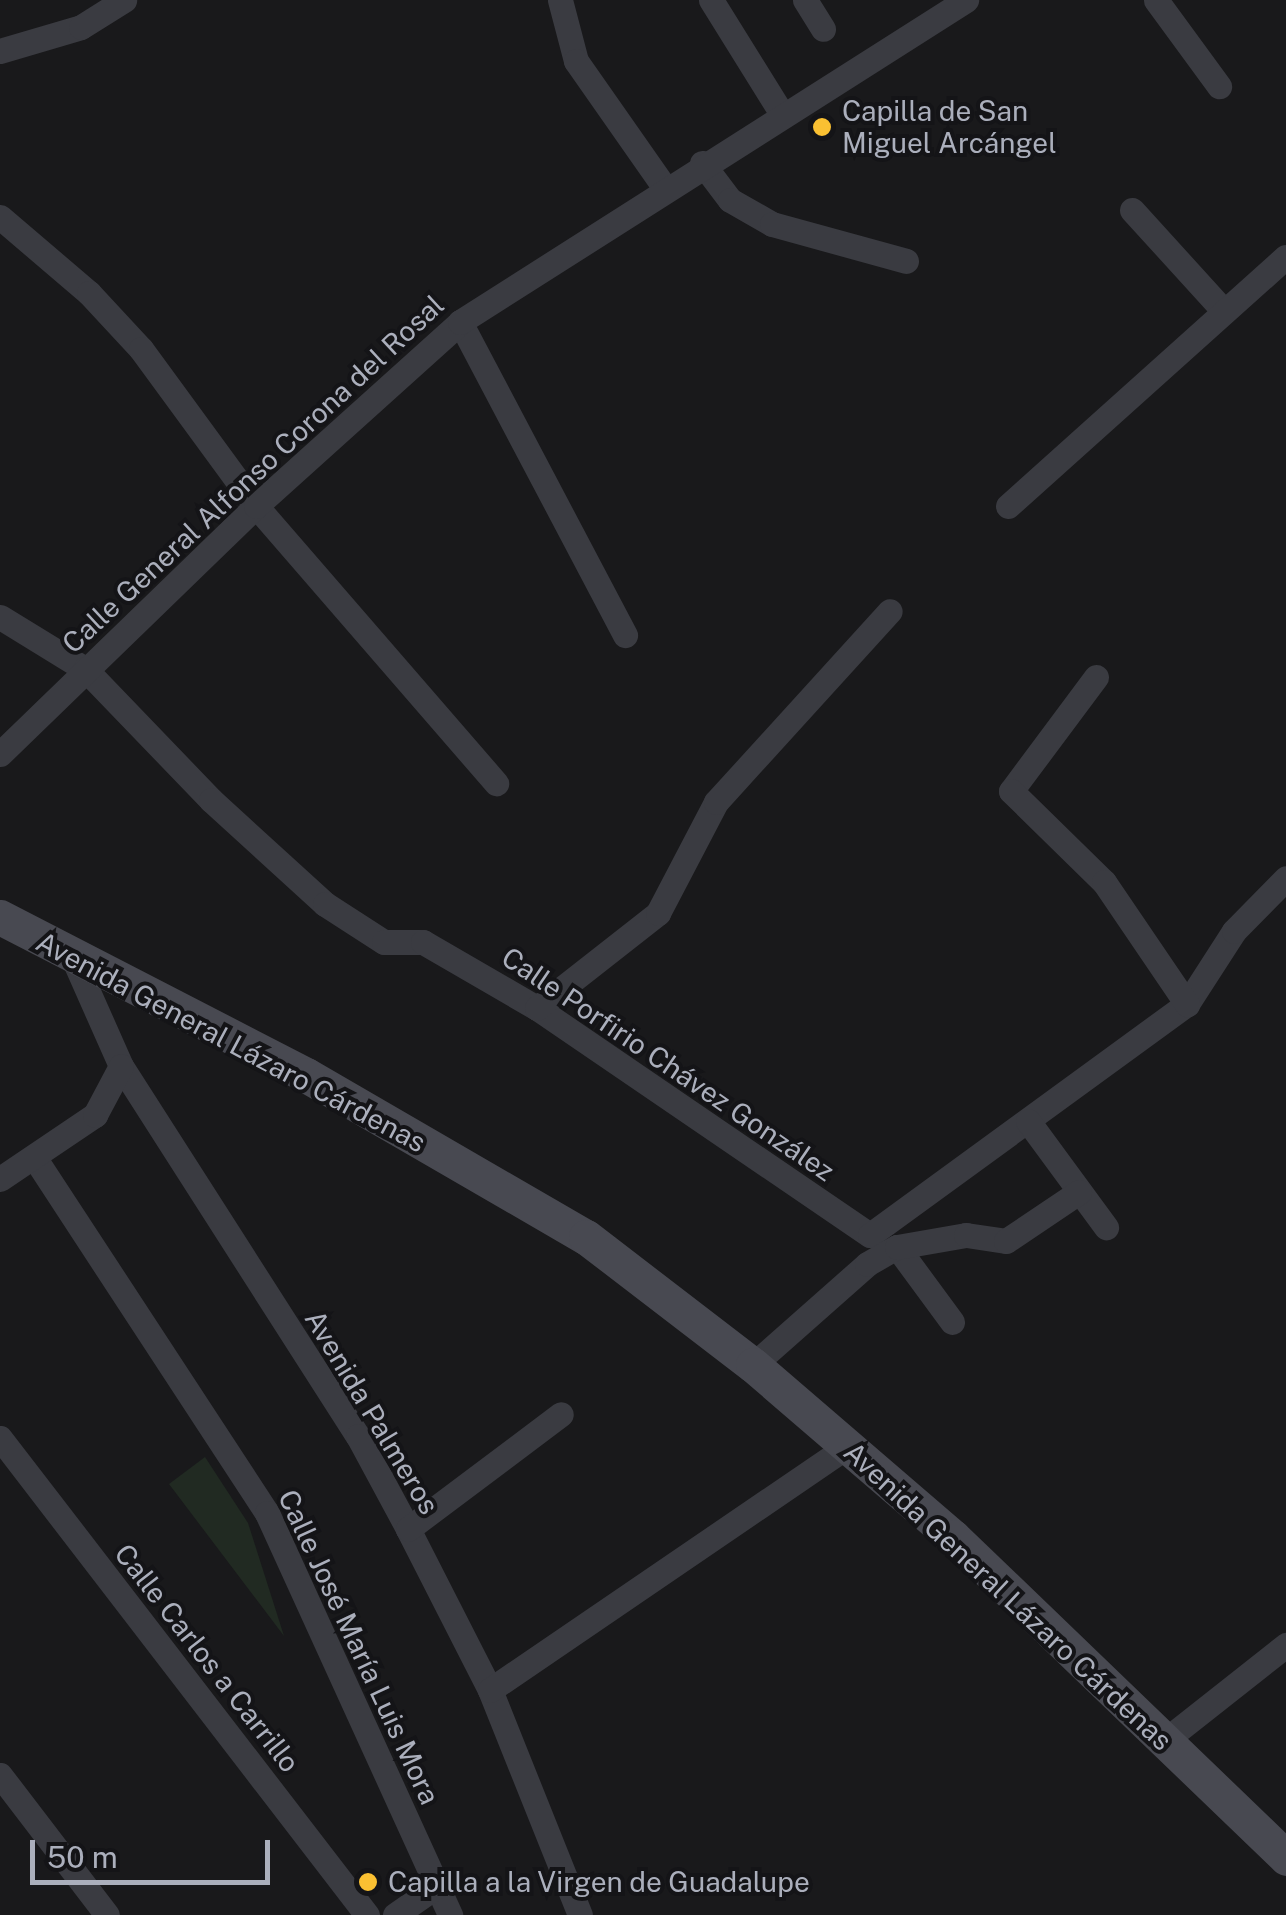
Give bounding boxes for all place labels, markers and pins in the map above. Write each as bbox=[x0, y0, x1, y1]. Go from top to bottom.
place label: Capilla de San Miguel Arcángel bbox=[842, 94, 1057, 160]
marker: Capilla de San Miguel Arcángel bbox=[811, 116, 833, 138]
place label: Capilla a la Virgen de Guadalupe bbox=[388, 1865, 811, 1899]
marker: Capilla a la Virgen de Guadalupe bbox=[357, 1871, 379, 1893]

